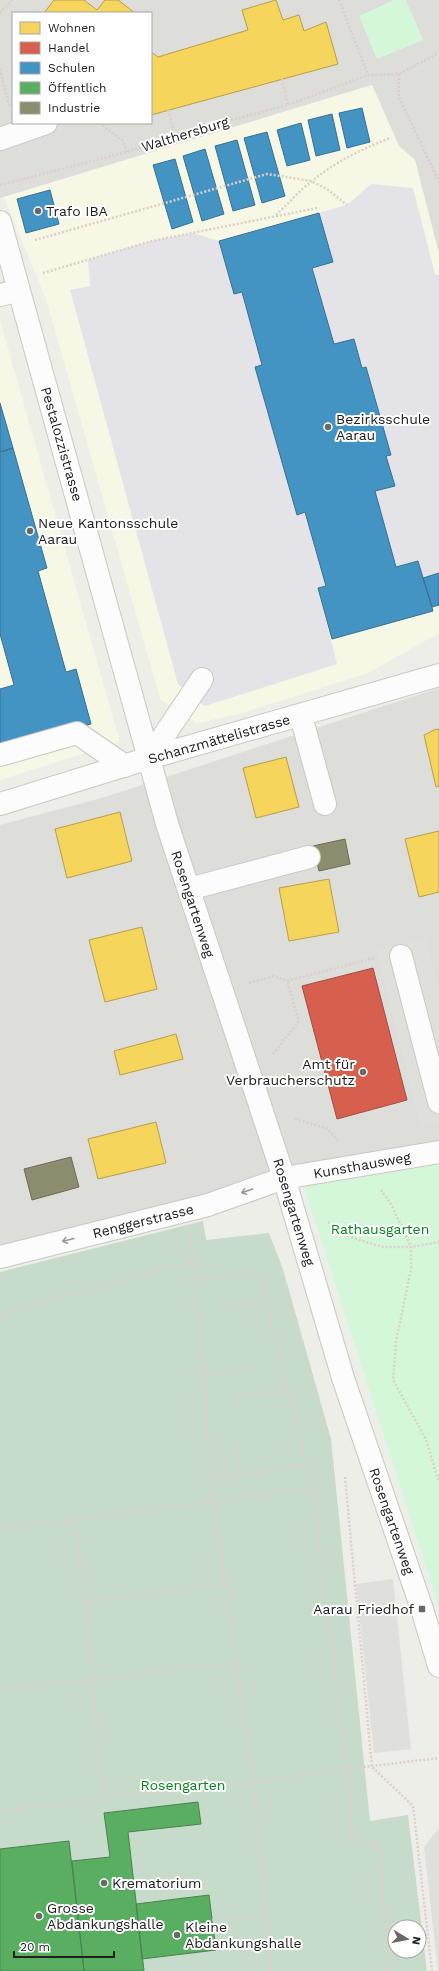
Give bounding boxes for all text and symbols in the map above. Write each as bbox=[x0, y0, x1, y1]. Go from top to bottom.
legend bbox=[12, 12, 152, 124]
text: Wohnen bbox=[48, 21, 96, 35]
text: Handel bbox=[48, 41, 89, 55]
text: Schulen bbox=[48, 61, 95, 75]
text: Öffentlich bbox=[48, 81, 107, 95]
text: Industrie bbox=[48, 101, 100, 115]
street label: Walthersburg bbox=[139, 113, 231, 155]
place label: Trafo IBA bbox=[46, 203, 108, 219]
marker: Trafo IBA bbox=[33, 206, 43, 216]
street label: Pestalozzistrasse bbox=[38, 385, 86, 503]
place label: Bezirksschule Aarau bbox=[336, 411, 430, 443]
marker: Bezirksschule Aarau bbox=[323, 422, 333, 432]
place label: Neue Kantonsschule Aarau bbox=[38, 515, 178, 547]
marker: Neue Kantonsschule Aarau bbox=[25, 526, 35, 536]
street label: Schanzmättelistrasse bbox=[146, 711, 292, 767]
street label: Rosengartenweg bbox=[168, 848, 218, 960]
place label: Amt für Verbraucherschutz bbox=[226, 1056, 355, 1088]
marker: Amt für Verbraucherschutz bbox=[358, 1067, 368, 1077]
street label: Kunsthausweg bbox=[312, 1148, 412, 1181]
street label: Rosengartenweg bbox=[270, 1156, 318, 1268]
one-way arrow bbox=[241, 1188, 254, 1195]
street label: Renggerstrasse bbox=[91, 1201, 195, 1241]
park label: Rathausgarten bbox=[331, 1221, 429, 1237]
one-way arrow bbox=[62, 1236, 75, 1244]
street label: Rosengartenweg bbox=[366, 1466, 418, 1577]
place label: Aarau Friedhof bbox=[313, 1601, 414, 1617]
marker: Aarau Friedhof bbox=[417, 1604, 427, 1614]
park label: Rosengarten bbox=[141, 1777, 225, 1793]
place label: Krematorium bbox=[112, 1875, 201, 1891]
marker: Krematorium bbox=[99, 1878, 109, 1888]
place label: Grosse Abdankungshalle bbox=[47, 1900, 164, 1932]
marker: Grosse Abdankungshalle bbox=[34, 1911, 44, 1921]
place label: Kleine Abdankungshalle bbox=[185, 1919, 302, 1951]
north arrow bbox=[387, 1919, 427, 1959]
marker: Kleine Abdankungshalle bbox=[172, 1930, 182, 1940]
scale bar bbox=[14, 1933, 114, 1959]
text: N bbox=[409, 1936, 423, 1946]
text: 20 m bbox=[20, 1940, 50, 1954]

